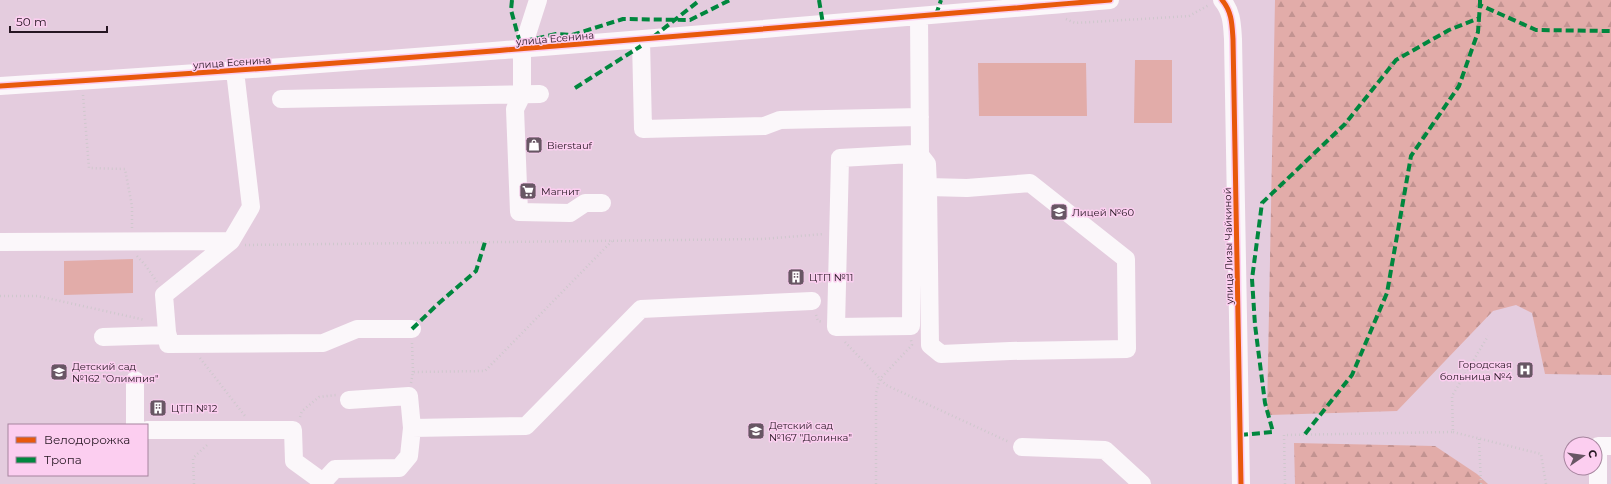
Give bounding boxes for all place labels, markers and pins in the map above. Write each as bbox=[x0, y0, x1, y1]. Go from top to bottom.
shop icon: Bierstauf bbox=[524, 135, 544, 155]
place label: Bierstauf bbox=[547, 139, 593, 152]
supermarket icon: Магнит bbox=[518, 181, 538, 201]
place label: Магнит bbox=[541, 185, 580, 198]
school or university icon: Лицей №60 bbox=[1049, 202, 1069, 222]
place label: Лицей №60 bbox=[1072, 206, 1134, 219]
building icon: ЦТП №11 bbox=[786, 267, 806, 287]
place label: ЦТП №11 bbox=[809, 271, 853, 284]
place label: Городская больница №4 bbox=[1440, 358, 1512, 383]
place label: Детский сад №162 "Олимпия" bbox=[72, 360, 159, 385]
hospital icon: Городская больница №4 bbox=[1515, 360, 1535, 380]
school or university icon: Детский сад №162 "Олимпия" bbox=[49, 362, 69, 382]
building icon: ЦТП №12 bbox=[148, 398, 168, 418]
place label: ЦТП №12 bbox=[171, 402, 218, 415]
place label: Детский сад №167 "Долинка" bbox=[769, 419, 852, 444]
school or university icon: Детский сад №167 "Долинка" bbox=[746, 421, 766, 441]

